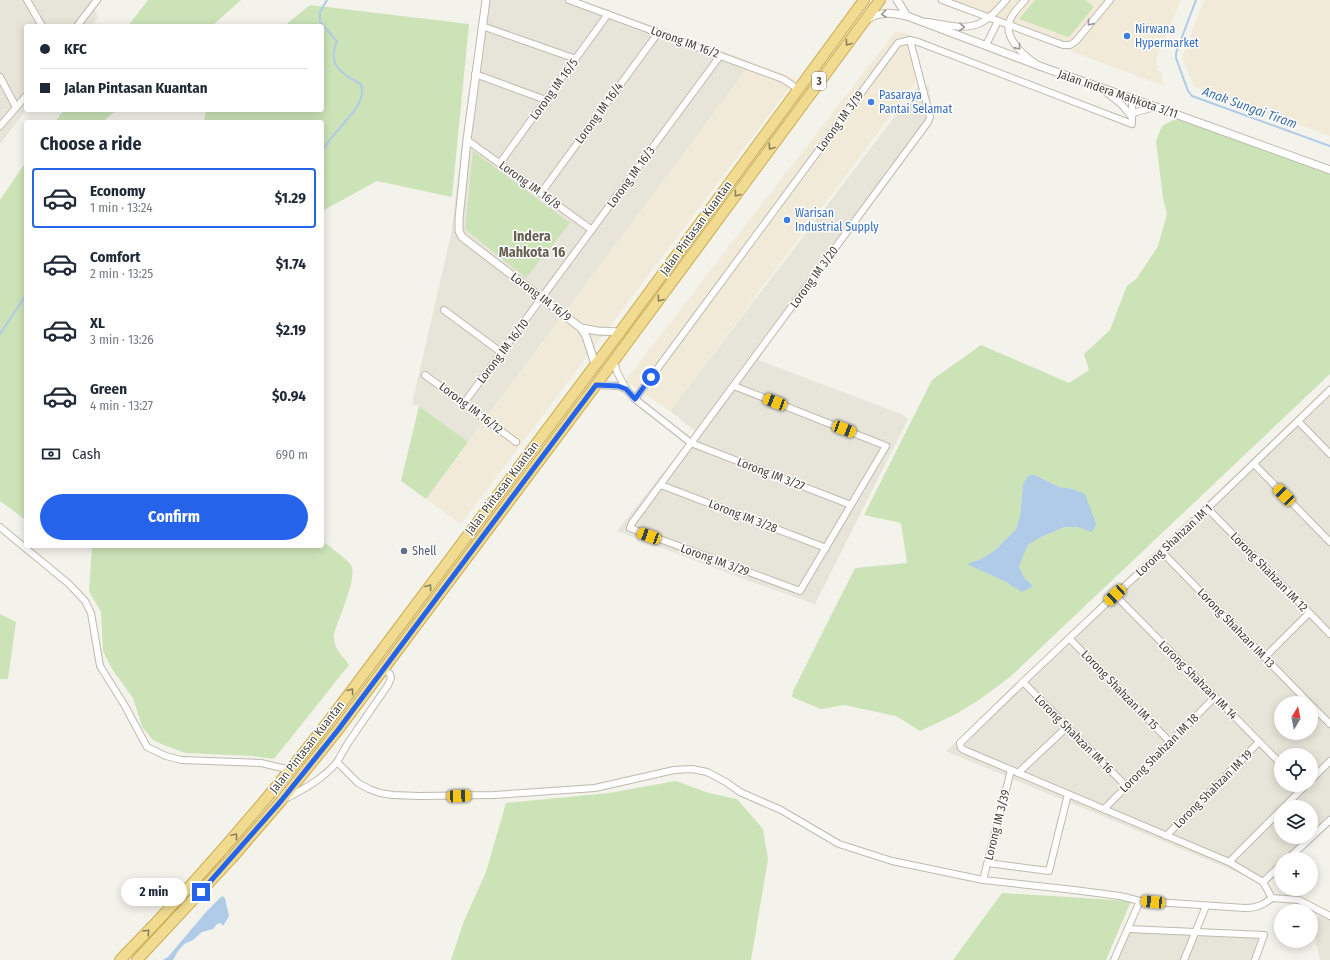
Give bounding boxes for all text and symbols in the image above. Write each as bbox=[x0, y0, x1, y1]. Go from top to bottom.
one-way arrow bbox=[881, 9, 887, 18]
one-way arrow bbox=[1088, 19, 1095, 26]
one-way arrow bbox=[959, 22, 965, 31]
place label: Nirwana Hypermarket bbox=[1135, 22, 1199, 50]
street label: Lorong IM 16/2 bbox=[649, 23, 721, 61]
marker: Nirwana Hypermarket bbox=[1122, 31, 1132, 41]
one-way arrow bbox=[846, 38, 853, 45]
text: KFC bbox=[64, 40, 87, 58]
one-way arrow bbox=[1013, 42, 1020, 49]
street label: Lorong IM 16/5 bbox=[527, 55, 581, 122]
street label: Jalan Indera Mahkota 3/11 bbox=[1056, 67, 1180, 121]
road number: 3 bbox=[812, 72, 826, 90]
text: Jalan Pintasan Kuantan bbox=[64, 79, 208, 97]
street label: Lorong IM 16/4 bbox=[572, 80, 626, 146]
water label: Anak Sungai Tiram bbox=[1200, 83, 1299, 132]
street label: Lorong IM 3/19 bbox=[813, 88, 867, 154]
place label: Pasaraya Pantai Selamat bbox=[879, 88, 952, 116]
marker: Pasaraya Pantai Selamat bbox=[866, 97, 876, 107]
text: Choose a ride bbox=[40, 133, 142, 155]
one-way arrow bbox=[769, 143, 776, 150]
street label: Lorong IM 16/3 bbox=[604, 144, 658, 210]
street label: Lorong IM 16/8 bbox=[497, 158, 563, 212]
street label: Jalan Pintasan Kuantan bbox=[657, 178, 735, 278]
icon: car bbox=[42, 180, 78, 216]
text: Economy bbox=[90, 182, 145, 200]
text: $1.29 bbox=[275, 189, 306, 207]
one-way arrow bbox=[734, 190, 741, 197]
text: 1 min · 13:24 bbox=[90, 200, 153, 215]
place label: Warisan Industrial Supply bbox=[795, 206, 879, 234]
marker: Warisan Industrial Supply bbox=[782, 215, 792, 225]
district label: Indera Mahkota 16 bbox=[499, 228, 565, 261]
street label: Lorong IM 3/20 bbox=[787, 243, 841, 311]
icon: car bbox=[42, 246, 78, 282]
text: Comfort bbox=[90, 248, 141, 266]
text: $1.74 bbox=[276, 255, 306, 273]
text: 2 min · 13:25 bbox=[90, 266, 153, 281]
street label: Lorong IM 16/9 bbox=[508, 270, 574, 324]
one-way arrow bbox=[657, 295, 665, 302]
icon: car bbox=[42, 312, 78, 348]
text: XL bbox=[90, 314, 105, 332]
street label: Lorong IM 16/10 bbox=[474, 316, 532, 386]
text: $2.19 bbox=[276, 321, 306, 339]
text: 3 min · 13:26 bbox=[90, 332, 154, 347]
route start bbox=[642, 368, 660, 386]
icon: car bbox=[42, 378, 78, 414]
text: Green bbox=[90, 380, 127, 398]
street label: Lorong IM 16/12 bbox=[436, 380, 506, 436]
text: $0.94 bbox=[272, 387, 306, 405]
car bbox=[762, 392, 788, 412]
text: 4 min · 13:27 bbox=[90, 398, 153, 413]
car bbox=[831, 419, 857, 439]
street label: Jalan Pintasan Kuantan bbox=[462, 439, 542, 537]
icon: cash bbox=[40, 443, 62, 465]
text: Cash bbox=[72, 445, 101, 463]
text: 690 m bbox=[276, 447, 308, 462]
street label: Lorong IM 3/27 bbox=[735, 455, 807, 493]
car bbox=[1271, 482, 1297, 508]
button: Confirm bbox=[40, 494, 308, 540]
street label: Lorong IM 3/28 bbox=[707, 496, 779, 536]
street label: Lorong Shahzan IM 1 bbox=[1133, 501, 1215, 579]
car bbox=[636, 526, 662, 546]
street label: Lorong Shahzan IM 12 bbox=[1228, 529, 1310, 615]
street label: Lorong IM 3/29 bbox=[679, 541, 751, 579]
place label: Shell bbox=[412, 544, 437, 558]
marker: Shell bbox=[399, 546, 409, 556]
car bbox=[1102, 582, 1128, 608]
one-way arrow bbox=[424, 584, 431, 591]
street label: Lorong Shahzan IM 13 bbox=[1194, 585, 1278, 671]
street label: Lorong Shahzan IM 14 bbox=[1156, 638, 1240, 722]
street label: Lorong Shahzan IM 15 bbox=[1078, 647, 1162, 733]
one-way arrow bbox=[347, 688, 354, 695]
street label: Lorong Shahzan IM 16 bbox=[1032, 692, 1116, 776]
north arrow bbox=[1274, 696, 1318, 740]
map controls bbox=[1274, 696, 1318, 948]
street label: Jalan Pintasan Kuantan bbox=[267, 698, 347, 796]
street label: Lorong Shahzan IM 18 bbox=[1117, 711, 1201, 795]
street label: Lorong Shahzan IM 19 bbox=[1171, 747, 1255, 831]
button: locate bbox=[1274, 748, 1318, 792]
street label: Lorong IM 3/39 bbox=[981, 788, 1013, 862]
car bbox=[447, 790, 471, 802]
button: layers bbox=[1274, 800, 1318, 844]
one-way arrow bbox=[230, 833, 237, 840]
button: + bbox=[1274, 852, 1318, 896]
callout: 2 min bbox=[121, 878, 187, 906]
route end bbox=[192, 883, 210, 901]
text: 2 min bbox=[140, 884, 168, 899]
car bbox=[1141, 895, 1165, 909]
button: − bbox=[1274, 904, 1318, 948]
one-way arrow bbox=[143, 929, 150, 937]

